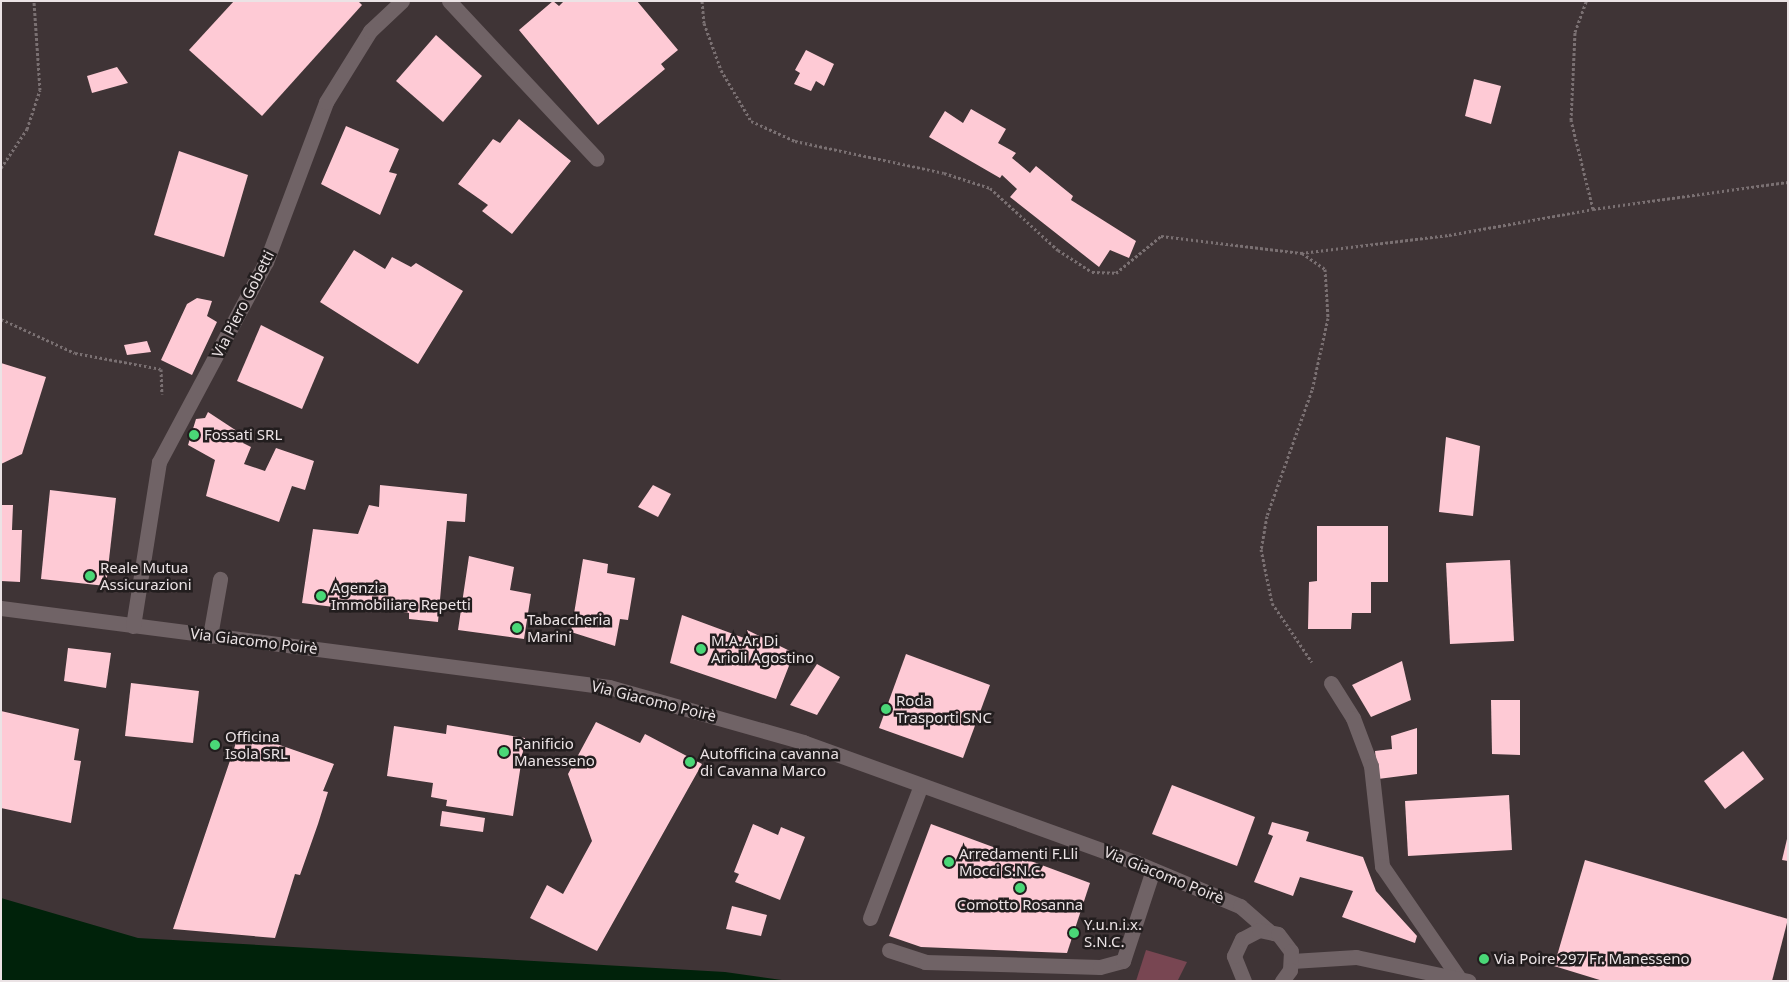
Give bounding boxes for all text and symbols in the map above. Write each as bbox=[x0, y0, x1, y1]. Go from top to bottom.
street label: Via Piero Gobetti bbox=[208, 247, 278, 361]
place label: Fossati SRL bbox=[204, 426, 282, 444]
marker: Fossati SRL bbox=[188, 429, 200, 441]
place label: Reale Mutua Assicurazioni bbox=[100, 558, 192, 593]
marker: Reale Mutua Assicurazioni bbox=[84, 570, 96, 582]
place label: Agenzia Immobiliare Repetti bbox=[331, 578, 471, 613]
marker: Agenzia Immobiliare Repetti bbox=[315, 590, 327, 602]
place label: Tabaccheria Marini bbox=[527, 610, 611, 645]
marker: Tabaccheria Marini bbox=[511, 622, 523, 634]
street label: Via Giacomo Poirè bbox=[189, 624, 319, 658]
place label: M.A.Ar. Di Arioli Agostino bbox=[711, 631, 814, 666]
marker: M.A.Ar. Di Arioli Agostino bbox=[695, 643, 707, 655]
street label: Via Giacomo Poirè bbox=[590, 677, 718, 725]
place label: Roda Trasporti SNC bbox=[896, 691, 992, 726]
marker: Roda Trasporti SNC bbox=[880, 703, 892, 715]
place label: Officina Isola SRL bbox=[225, 727, 288, 762]
place label: Panificio Manesseno bbox=[514, 734, 595, 769]
marker: Officina Isola SRL bbox=[209, 739, 221, 751]
place label: Autofficina cavanna di Cavanna Marco bbox=[700, 744, 839, 779]
marker: Panificio Manesseno bbox=[498, 746, 510, 758]
marker: Autofficina cavanna di Cavanna Marco bbox=[684, 756, 696, 768]
street label: Via Giacomo Poirè bbox=[1101, 843, 1227, 907]
place label: Arredamenti F.Lli Mocci S.N.C. bbox=[959, 844, 1078, 879]
marker: Arredamenti F.Lli Mocci S.N.C. bbox=[943, 856, 955, 868]
marker: Comotto Rosanna bbox=[1014, 882, 1026, 894]
place label: Comotto Rosanna bbox=[957, 896, 1083, 914]
place label: Y.u.n.i.x. S.N.C. bbox=[1084, 915, 1142, 950]
marker: Y.u.n.i.x. S.N.C. bbox=[1068, 927, 1080, 939]
place label: Via Poire 297 Fr. Manesseno bbox=[1494, 950, 1690, 968]
marker: Via Poire 297 Fr. Manesseno bbox=[1478, 953, 1490, 965]

